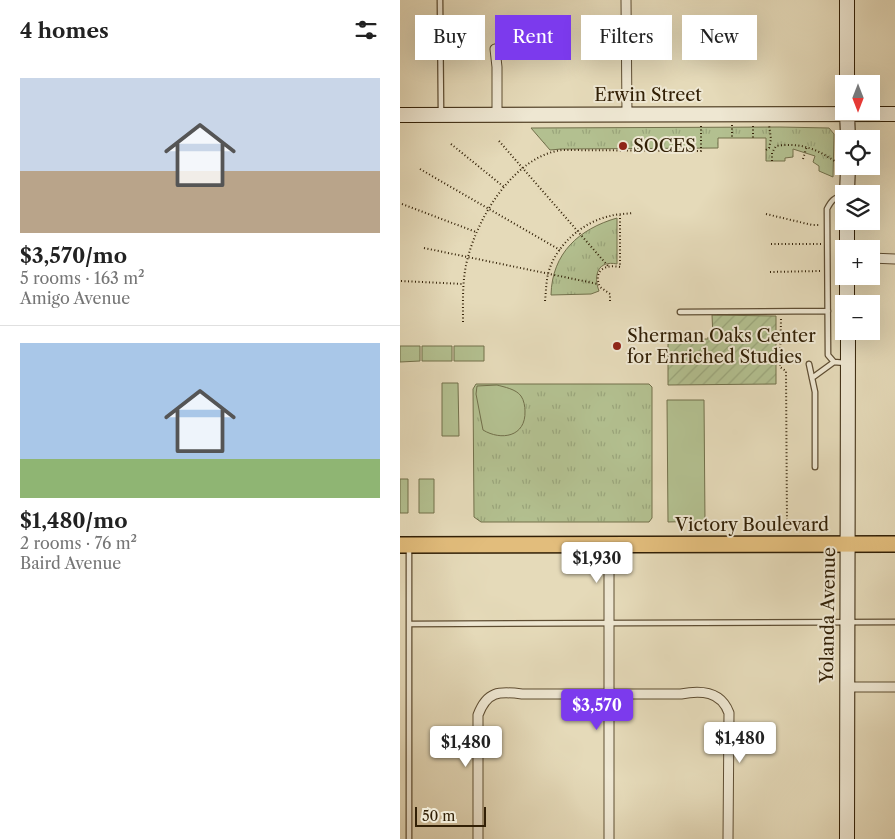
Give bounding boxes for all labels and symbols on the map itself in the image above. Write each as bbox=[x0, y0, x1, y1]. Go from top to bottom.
north arrow bbox=[835, 75, 880, 120]
street label: Erwin Street bbox=[594, 84, 702, 106]
place label: SOCES bbox=[633, 135, 696, 157]
marker: SOCES bbox=[617, 140, 629, 152]
place label: Sherman Oaks Center for Enriched Studies bbox=[627, 325, 816, 368]
marker: Sherman Oaks Center for Enriched Studies bbox=[611, 340, 623, 352]
street label: Victory Boulevard bbox=[674, 514, 829, 536]
pin: $1,930 bbox=[556, 542, 638, 584]
street label: Yolanda Avenue bbox=[816, 547, 840, 684]
pin: $3,570 bbox=[556, 688, 638, 731]
pin: $1,480 bbox=[699, 722, 781, 764]
pin: $1,480 bbox=[425, 726, 507, 768]
scale bar bbox=[415, 804, 486, 827]

